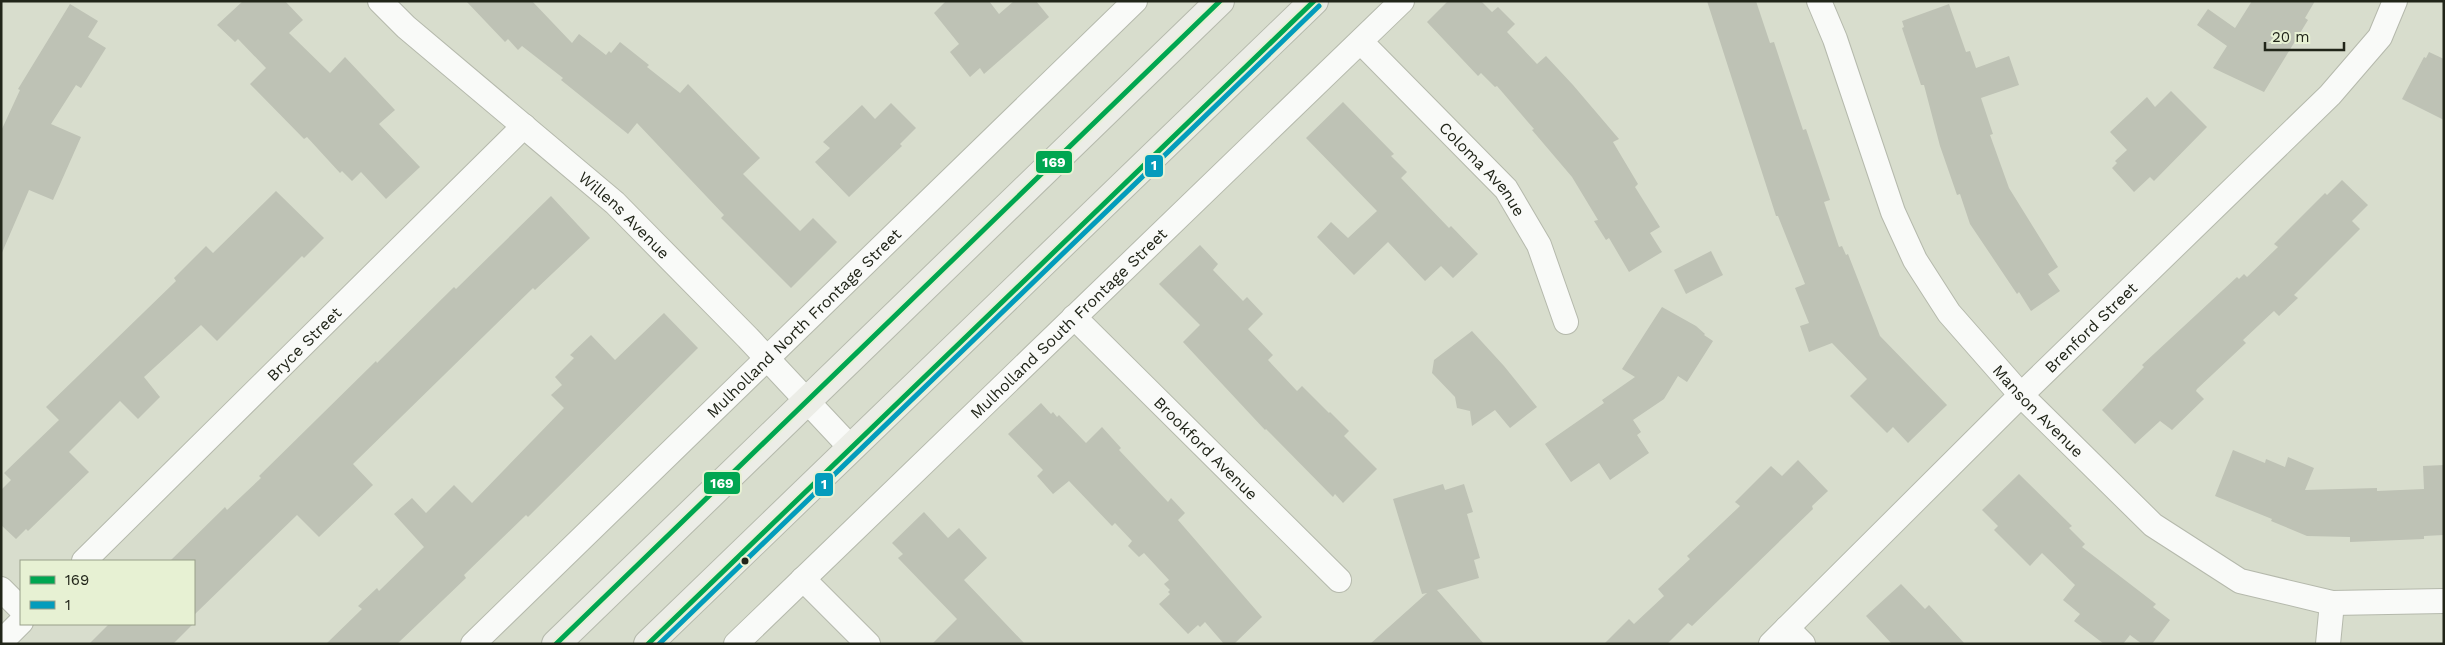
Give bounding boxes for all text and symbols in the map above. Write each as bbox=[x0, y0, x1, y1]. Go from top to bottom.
scale bar bbox=[2265, 20, 2344, 52]
text: 20 m bbox=[2272, 28, 2310, 46]
street label: Coloma Avenue bbox=[1435, 118, 1529, 220]
line badge: 169 bbox=[1035, 150, 1073, 174]
text: 169 bbox=[1042, 154, 1066, 170]
line badge: 1 bbox=[1144, 154, 1164, 178]
text: 1 bbox=[1151, 157, 1157, 173]
street label: Willens Avenue bbox=[575, 168, 674, 263]
street label: Mulholland North Frontage Street bbox=[703, 224, 905, 422]
street label: Mulholland South Frontage Street bbox=[966, 224, 1171, 423]
street label: Brenford Street bbox=[2041, 278, 2141, 377]
street label: Bryce Street bbox=[263, 303, 346, 385]
street label: Manson Avenue bbox=[1989, 361, 2087, 461]
street label: Brookford Avenue bbox=[1150, 393, 1262, 504]
line badge: 169 bbox=[703, 471, 741, 495]
line badge: 1 bbox=[814, 472, 834, 497]
text: 169 bbox=[710, 475, 734, 491]
text: 1 bbox=[821, 476, 827, 492]
unlabelled marker bbox=[740, 556, 750, 566]
legend bbox=[20, 560, 195, 625]
text: 169 bbox=[65, 571, 89, 589]
text: 1 bbox=[65, 596, 71, 614]

